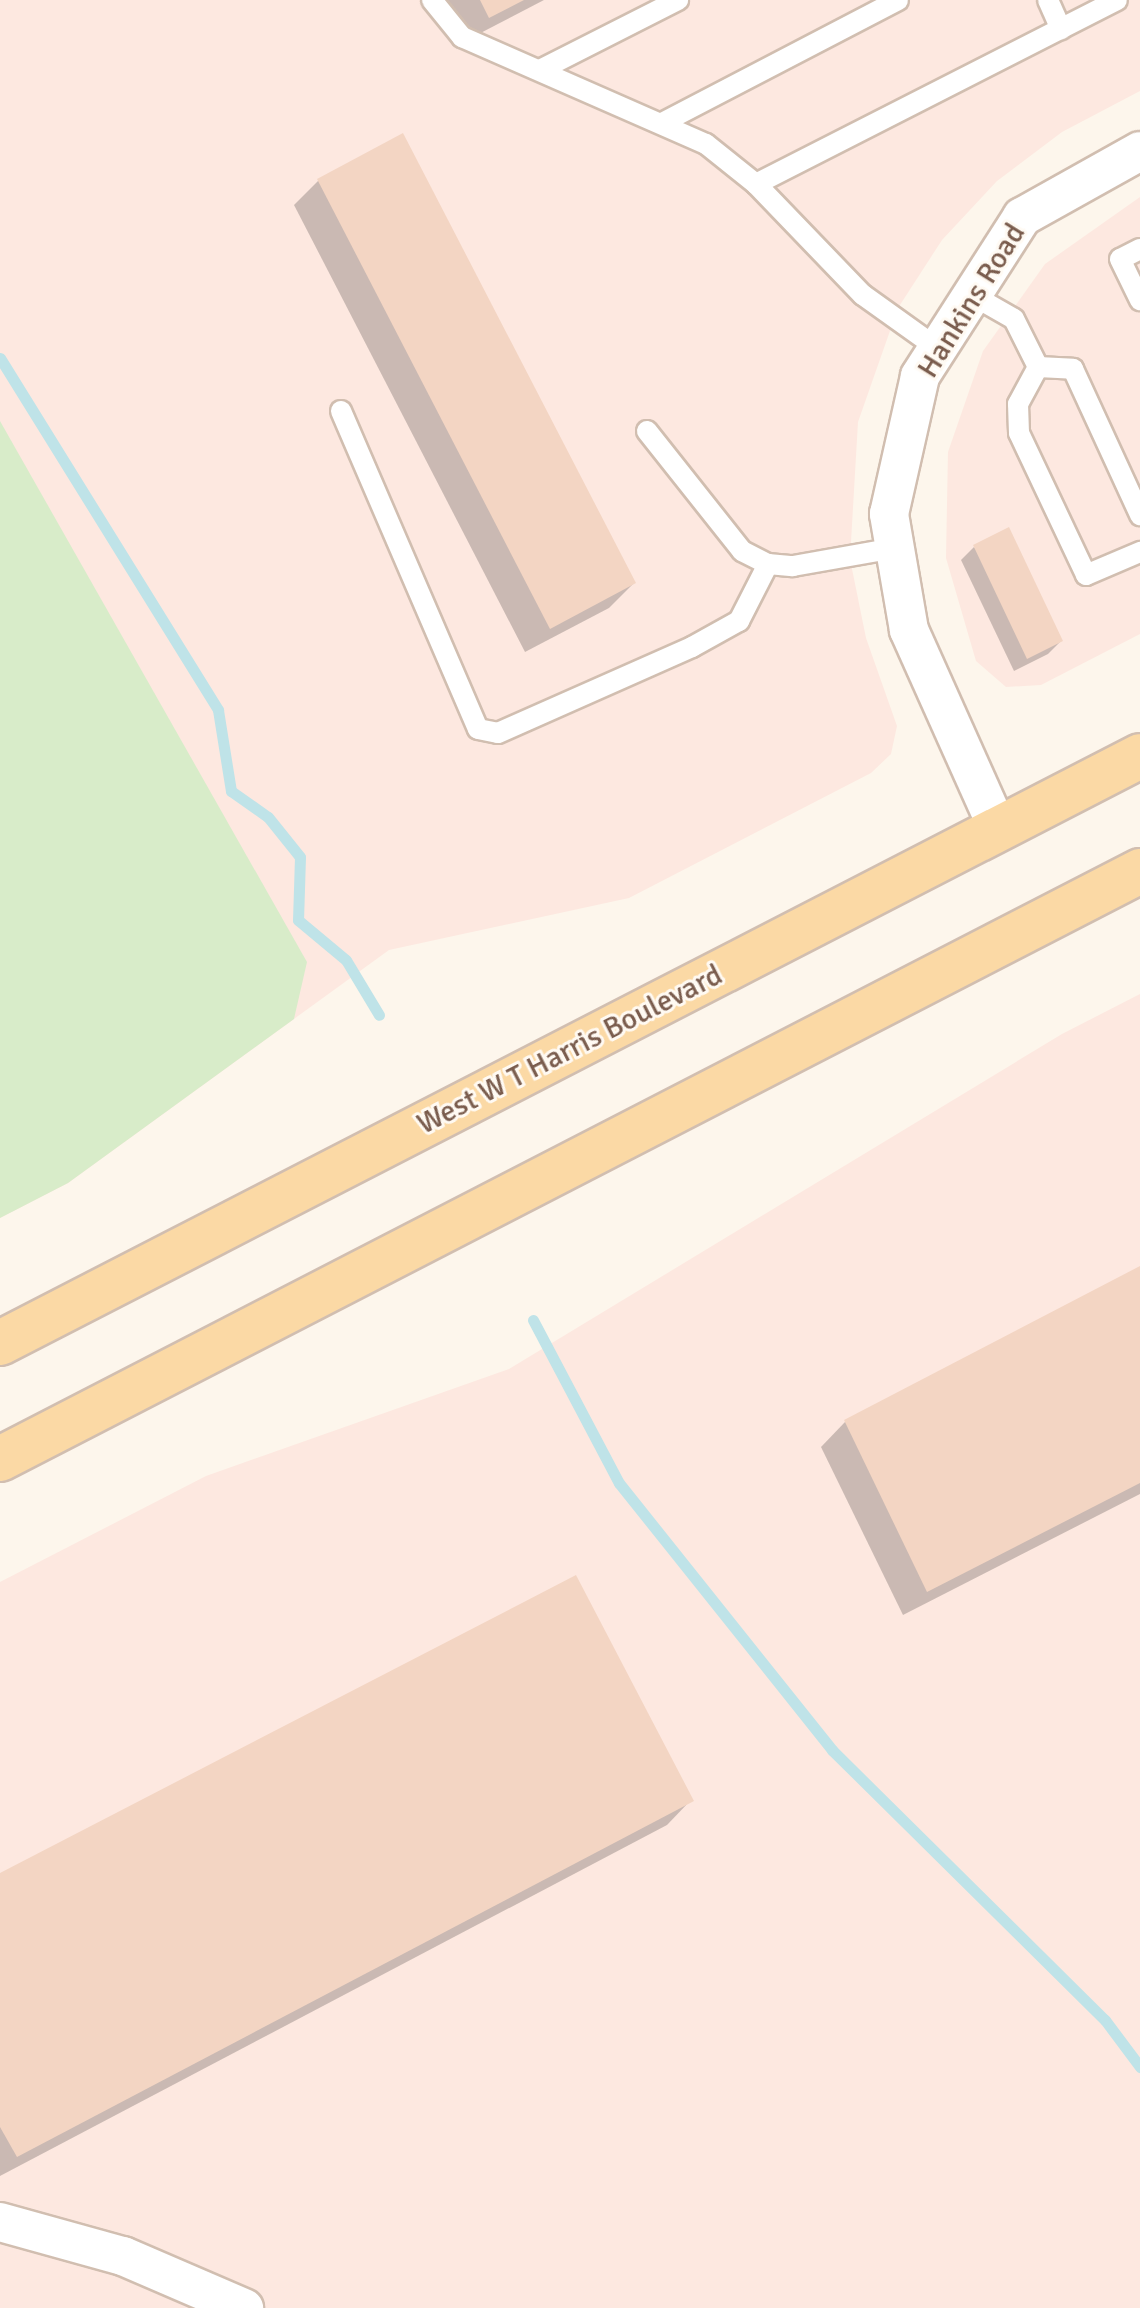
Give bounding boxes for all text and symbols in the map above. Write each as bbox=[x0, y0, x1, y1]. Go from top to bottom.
street label: Hankins Road bbox=[910, 217, 1034, 385]
street label: West W T Harris Boulevard bbox=[411, 957, 729, 1143]

